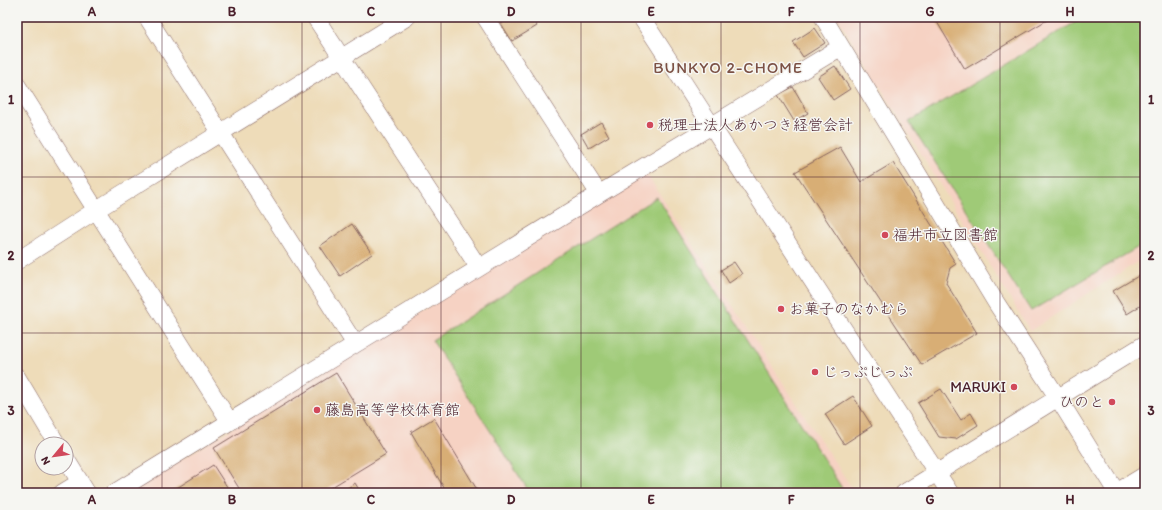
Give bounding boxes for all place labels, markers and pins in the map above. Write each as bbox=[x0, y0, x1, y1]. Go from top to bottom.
place label: 税理士法人あかつき経営会計 bbox=[658, 116, 853, 134]
marker: 税理士法人あかつき経営会計 bbox=[645, 120, 655, 130]
place label: 福井市立図書館 bbox=[893, 226, 998, 244]
marker: 福井市立図書館 bbox=[880, 230, 890, 240]
place label: お菓子のなかむら bbox=[789, 300, 909, 318]
marker: お菓子のなかむら bbox=[776, 304, 786, 314]
place label: じっぷじっぷ bbox=[823, 363, 913, 381]
marker: じっぷじっぷ bbox=[810, 367, 820, 377]
place label: MARUKI bbox=[950, 378, 1006, 396]
marker: MARUKI bbox=[1009, 382, 1019, 392]
place label: ひのと bbox=[1059, 393, 1104, 411]
marker: ひのと bbox=[1107, 397, 1117, 407]
place label: 藤島高等学校体育館 bbox=[325, 401, 460, 419]
marker: 藤島高等学校体育館 bbox=[312, 405, 322, 415]

